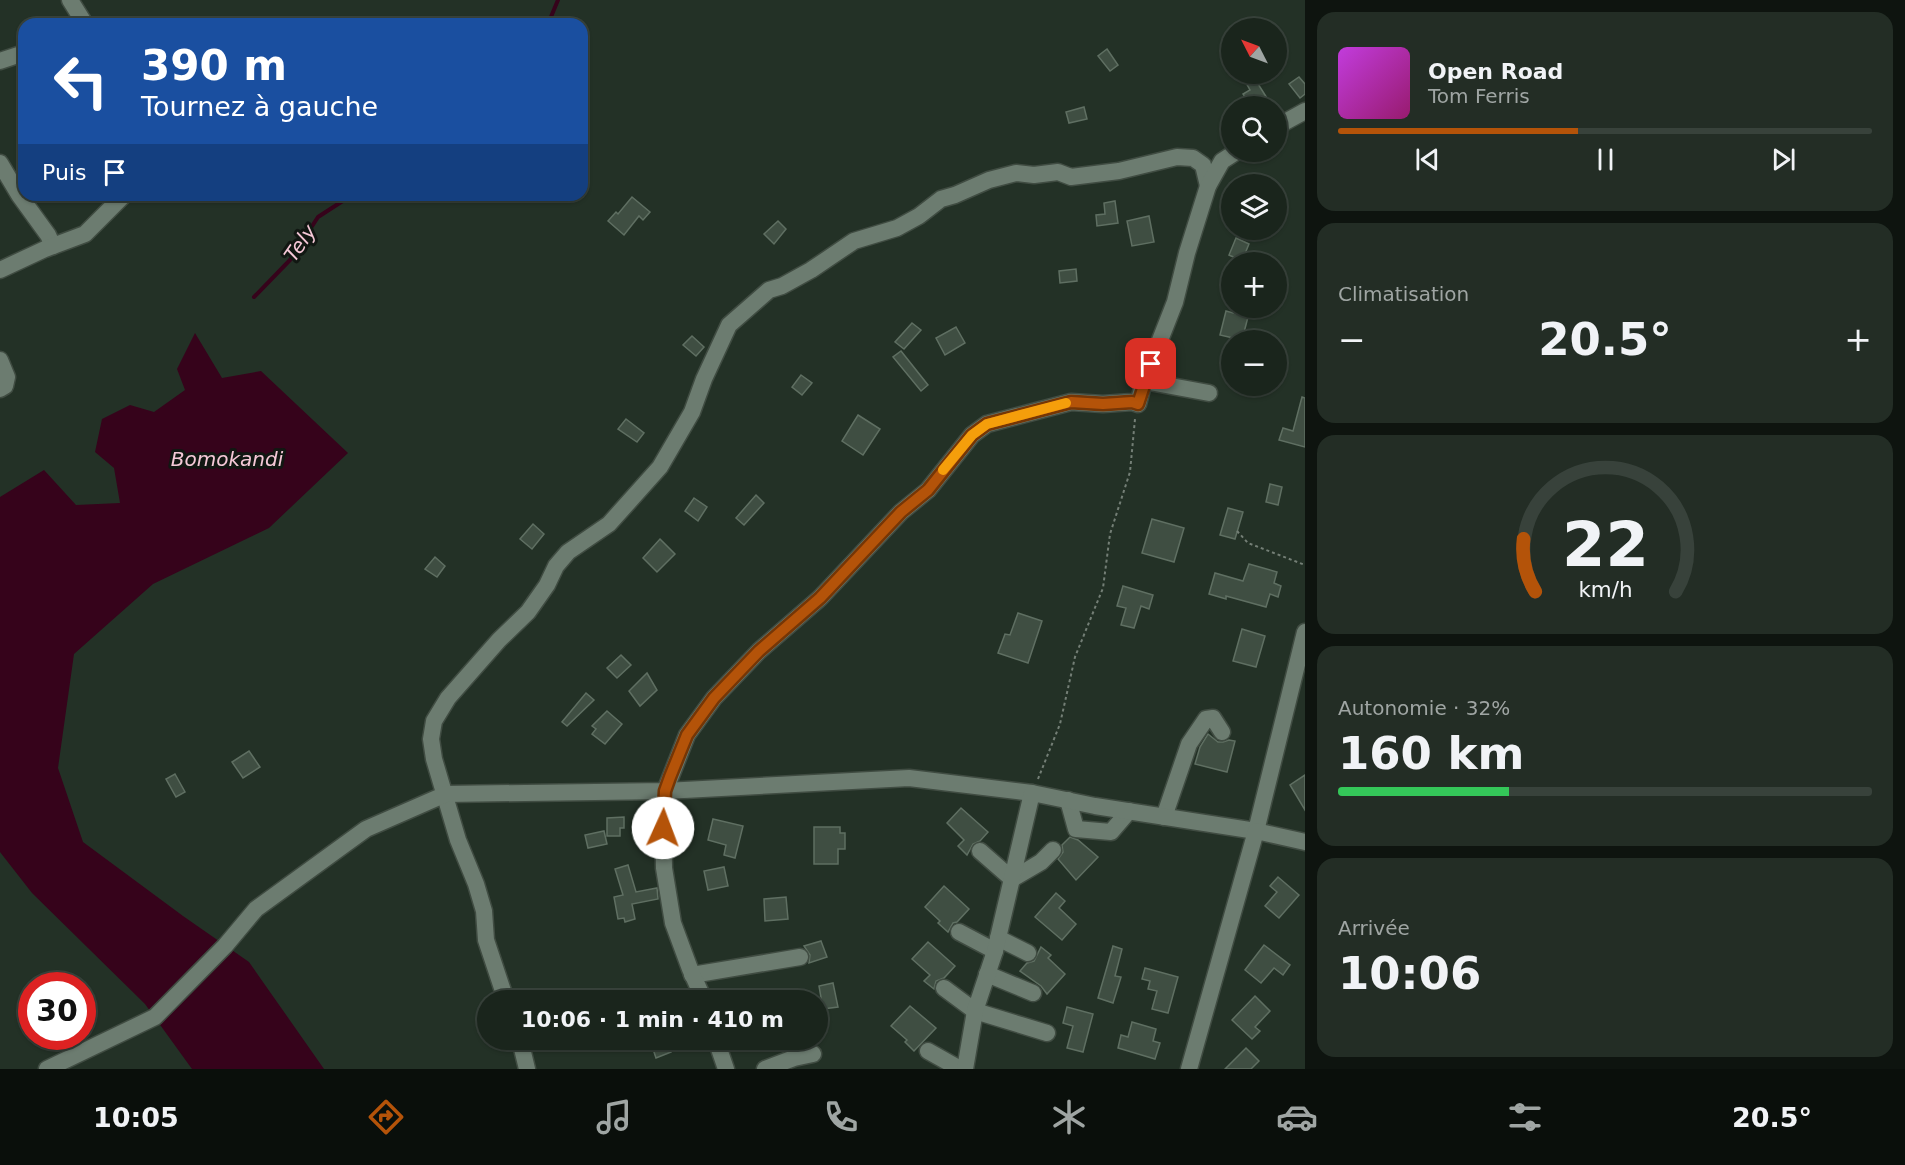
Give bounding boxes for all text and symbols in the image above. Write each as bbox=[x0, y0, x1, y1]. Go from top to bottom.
north arrow bbox=[1221, 18, 1287, 84]
map controls bbox=[1221, 18, 1287, 396]
text: 390 m bbox=[141, 41, 287, 90]
icon: left bbox=[42, 42, 120, 120]
text: Open Road bbox=[1428, 59, 1563, 84]
text: Tom Ferris bbox=[1428, 84, 1530, 108]
text: Tournez à gauche bbox=[141, 91, 378, 122]
button: search bbox=[1221, 96, 1287, 162]
icon: previous bbox=[1411, 143, 1444, 176]
icon: pause bbox=[1589, 143, 1622, 176]
icon: next bbox=[1767, 143, 1800, 176]
icon: arrive bbox=[98, 156, 131, 189]
text: Puis bbox=[42, 160, 86, 185]
button: layers bbox=[1221, 174, 1287, 240]
water label: Tely bbox=[279, 219, 322, 266]
button: + bbox=[1221, 252, 1287, 318]
text: Climatisation bbox=[1338, 282, 1469, 306]
text: 20.5° bbox=[1538, 313, 1672, 366]
text: − bbox=[1338, 320, 1366, 359]
text: + bbox=[1844, 320, 1872, 359]
button: − bbox=[1221, 330, 1287, 396]
pin bbox=[1125, 338, 1176, 389]
icon: arrive bbox=[1134, 347, 1167, 380]
water label: Bomokandi bbox=[171, 447, 284, 471]
text: 22 bbox=[1562, 508, 1648, 581]
text: km/h bbox=[1578, 577, 1632, 602]
text: Autonomie · 32% bbox=[1338, 696, 1510, 720]
text: 160 km bbox=[1338, 727, 1524, 780]
position arrow bbox=[631, 796, 695, 860]
text: Arrivée bbox=[1338, 916, 1410, 940]
text: 10:06 bbox=[1338, 947, 1481, 1000]
speed limit sign: 30 bbox=[18, 972, 96, 1050]
text: 10:06 · 1 min · 410 m bbox=[521, 1007, 784, 1032]
icon: directions bbox=[365, 1096, 407, 1138]
icon: music bbox=[593, 1096, 635, 1138]
icon: phone bbox=[820, 1096, 862, 1138]
icon: climate bbox=[1048, 1096, 1090, 1138]
icon: car bbox=[1276, 1096, 1318, 1138]
icon: filters bbox=[1504, 1096, 1546, 1138]
text: 10:05 bbox=[93, 1102, 179, 1133]
text: 20.5° bbox=[1732, 1102, 1812, 1133]

